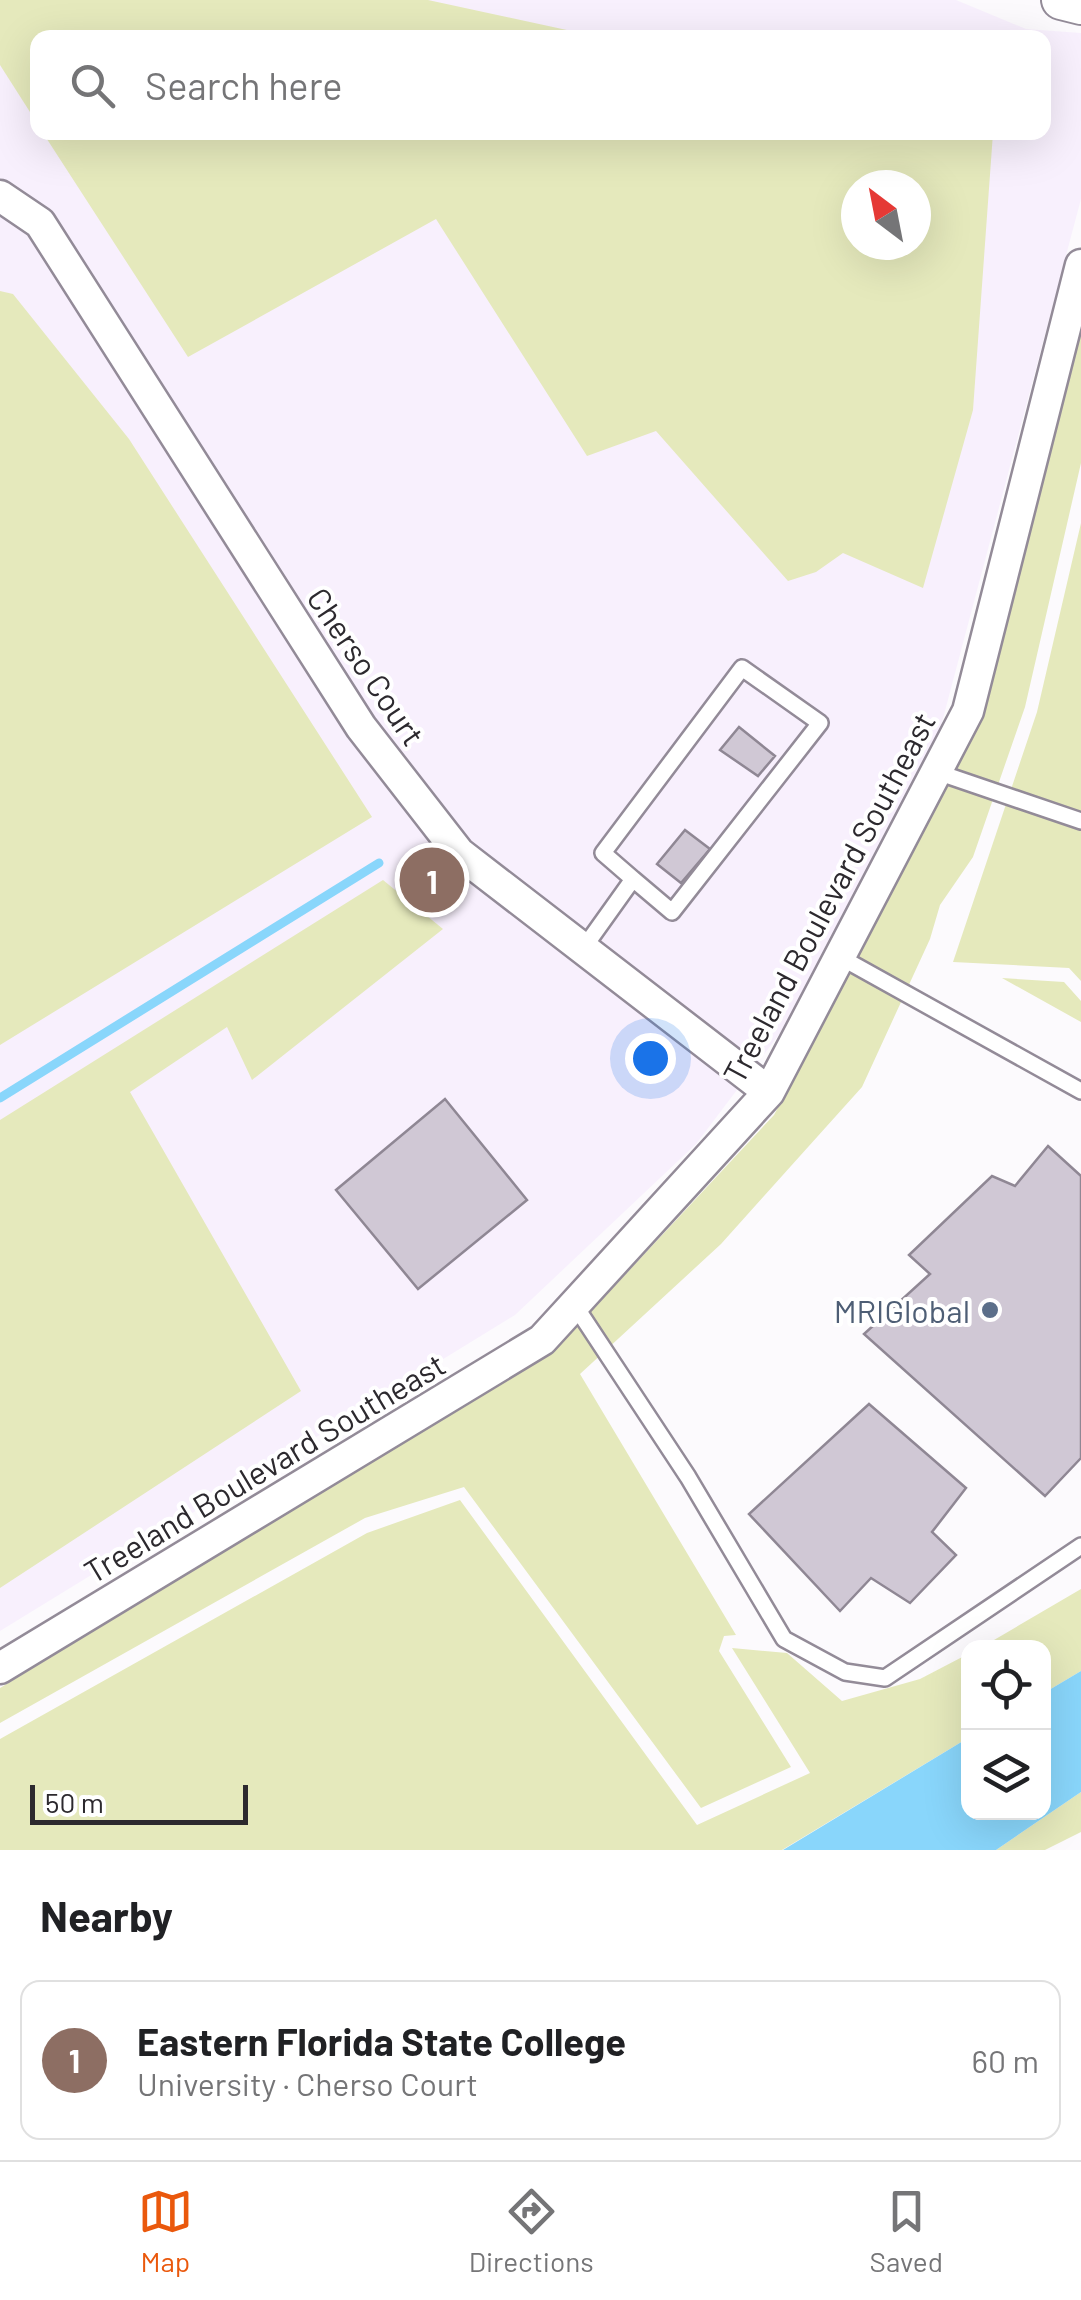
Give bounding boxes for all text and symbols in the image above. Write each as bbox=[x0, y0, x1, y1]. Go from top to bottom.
search box bbox=[30, 30, 1051, 140]
icon: search bbox=[65, 58, 120, 113]
text: Search here bbox=[145, 62, 343, 108]
north arrow bbox=[841, 170, 931, 260]
street label: Cherso Court bbox=[300, 580, 434, 752]
street label: Treeland Boulevard Southeast bbox=[714, 705, 942, 1089]
pin: 1 bbox=[400, 842, 464, 918]
your location bbox=[625, 1033, 676, 1084]
place label: MRIGlobal bbox=[834, 1291, 970, 1329]
marker: MRIGlobal bbox=[979, 1299, 1001, 1321]
street label: Treeland Boulevard Southeast bbox=[77, 1344, 451, 1590]
map controls bbox=[961, 1640, 1051, 1820]
button: locate bbox=[961, 1640, 1051, 1730]
button: layers bbox=[961, 1730, 1051, 1820]
scale bar bbox=[30, 1780, 248, 1824]
text: 50 m bbox=[45, 1785, 104, 1819]
text: Nearby bbox=[40, 1890, 173, 1940]
text: Eastern Florida State College bbox=[137, 2018, 626, 2064]
text: 1 bbox=[69, 2041, 80, 2079]
text: 60 m bbox=[972, 2041, 1039, 2079]
text: University · Cherso Court bbox=[137, 2064, 478, 2102]
tab: Map bbox=[138, 2184, 193, 2278]
tab: Directions bbox=[469, 2184, 594, 2278]
tab: Saved bbox=[870, 2184, 943, 2278]

